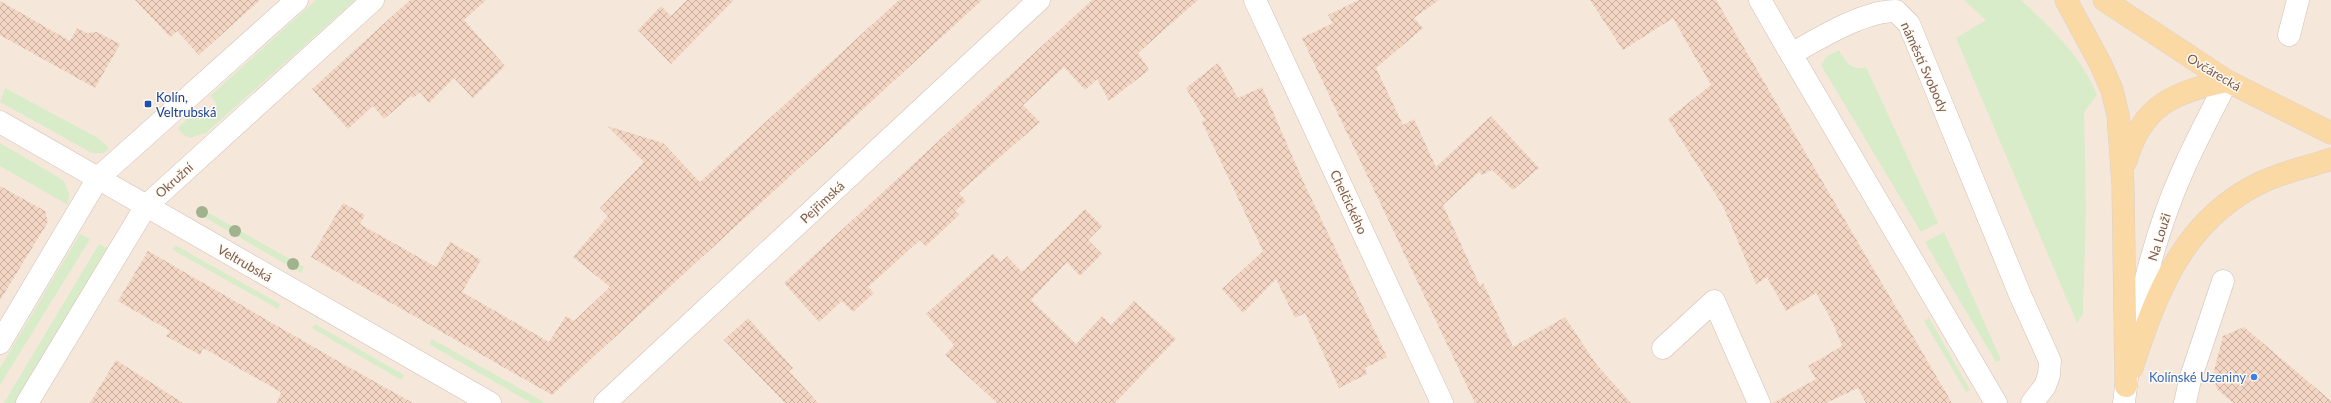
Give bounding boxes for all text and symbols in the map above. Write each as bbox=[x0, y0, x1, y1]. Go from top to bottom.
street label: náměstí Svobody bbox=[1898, 19, 1952, 115]
street label: Ovčárecká bbox=[2184, 50, 2244, 94]
place label: Kolín, Veltrubská bbox=[156, 89, 216, 120]
marker: Kolín, Veltrubská bbox=[143, 99, 153, 109]
street label: Okružní bbox=[152, 158, 197, 201]
street label: Chelčického bbox=[1327, 167, 1371, 237]
street label: Pejřimská bbox=[797, 178, 847, 226]
street label: Na Louži bbox=[2144, 211, 2174, 263]
street label: Veltrubská bbox=[215, 241, 275, 285]
place label: Kolínské Uzeniny bbox=[2149, 369, 2246, 385]
marker: Kolínské Uzeniny bbox=[2249, 372, 2259, 382]

